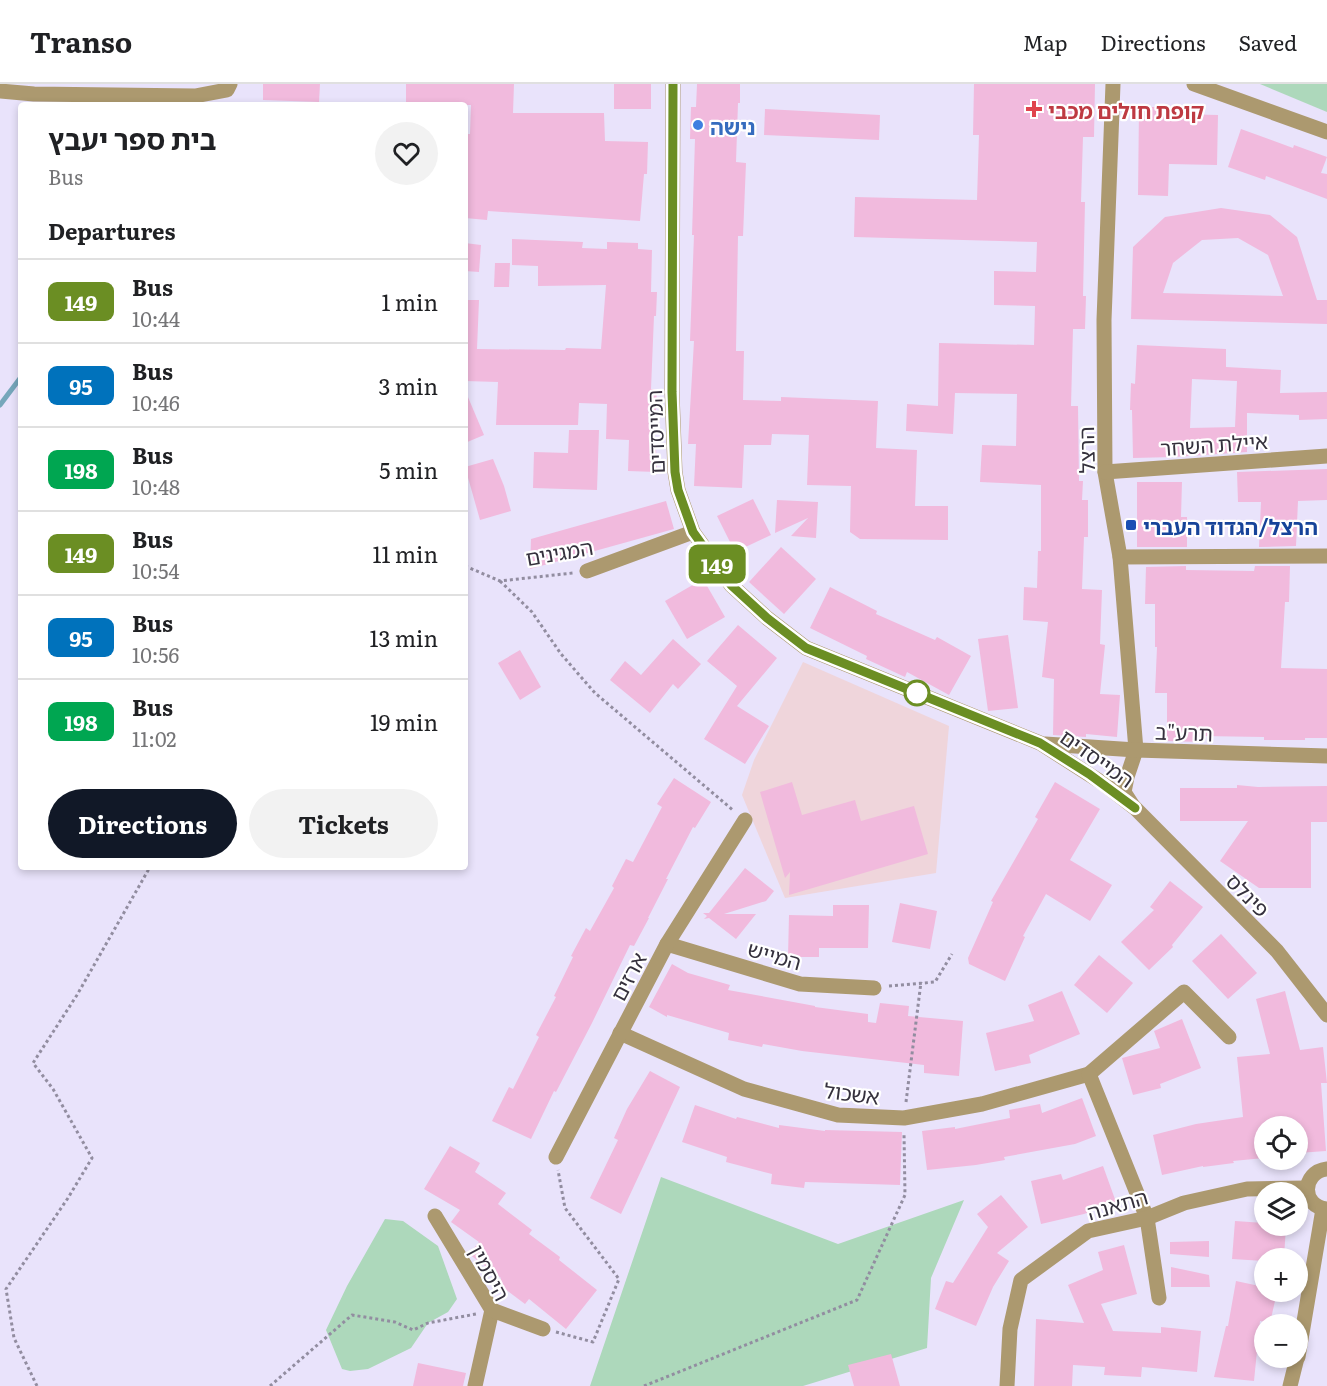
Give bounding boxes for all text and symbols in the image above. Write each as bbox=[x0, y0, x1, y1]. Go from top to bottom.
text: Transo bbox=[30, 20, 132, 62]
text: Map bbox=[1023, 26, 1068, 57]
text: Directions bbox=[1101, 26, 1206, 57]
text: Saved bbox=[1239, 26, 1297, 57]
place label: קופת חולים מכבי bbox=[1048, 94, 1205, 125]
marker: קופת חולים מכבי bbox=[1025, 100, 1043, 118]
place label: נישה bbox=[710, 110, 755, 141]
text: בית ספר יעבץ bbox=[48, 117, 216, 159]
marker: נישה bbox=[691, 118, 705, 132]
button: heart bbox=[375, 122, 438, 185]
text: Bus bbox=[48, 161, 83, 191]
text: Departures bbox=[48, 214, 175, 247]
text: Bus bbox=[132, 270, 173, 303]
text: 1 min bbox=[381, 285, 438, 318]
text: 149 bbox=[65, 286, 97, 317]
text: 10:44 bbox=[132, 303, 180, 333]
text: Bus bbox=[132, 354, 173, 387]
text: 3 min bbox=[378, 369, 438, 402]
text: 95 bbox=[69, 370, 93, 401]
text: 10:46 bbox=[132, 387, 180, 417]
street label: המייסדים bbox=[637, 389, 671, 475]
street label: איילת השחר bbox=[1159, 424, 1269, 462]
street label: הרצל bbox=[1069, 426, 1101, 474]
text: Bus bbox=[132, 438, 173, 471]
text: 5 min bbox=[379, 453, 438, 486]
text: 198 bbox=[64, 454, 98, 485]
text: 10:48 bbox=[132, 471, 180, 501]
place label: הרצל/הגדוד העברי bbox=[1143, 510, 1318, 541]
marker: הרצל/הגדוד העברי bbox=[1124, 518, 1138, 532]
text: Bus bbox=[132, 522, 173, 555]
street label: המגינים bbox=[523, 530, 595, 572]
text: 11 min bbox=[372, 537, 438, 570]
text: 149 bbox=[65, 538, 97, 569]
line badge: 149 bbox=[682, 544, 752, 584]
text: 149 bbox=[701, 549, 733, 580]
text: 10:54 bbox=[132, 555, 180, 585]
text: Bus bbox=[132, 606, 173, 639]
text: 13 min bbox=[369, 621, 438, 654]
text: 95 bbox=[69, 622, 93, 653]
text: 10:56 bbox=[132, 639, 179, 669]
unlabelled marker bbox=[904, 680, 930, 706]
text: Bus bbox=[132, 690, 173, 723]
text: 19 min bbox=[370, 705, 438, 738]
text: 198 bbox=[64, 706, 98, 737]
street label: תרע"ב bbox=[1155, 714, 1213, 748]
street label: המייסדים bbox=[1055, 720, 1141, 794]
text: 11:02 bbox=[132, 723, 176, 753]
button: Directions bbox=[48, 789, 237, 858]
button: Tickets bbox=[249, 789, 438, 858]
street label: פינלס bbox=[1220, 865, 1278, 923]
street label: המייש bbox=[744, 932, 806, 976]
street label: ארזים bbox=[601, 946, 653, 1006]
street label: אשכול bbox=[822, 1073, 882, 1111]
map controls bbox=[1254, 1116, 1308, 1368]
button: locate bbox=[1254, 1116, 1308, 1170]
street label: התאנה bbox=[1083, 1180, 1151, 1226]
button: layers bbox=[1254, 1182, 1308, 1236]
street label: היסמין bbox=[463, 1238, 519, 1306]
button: + bbox=[1254, 1248, 1308, 1302]
button: − bbox=[1254, 1314, 1308, 1368]

